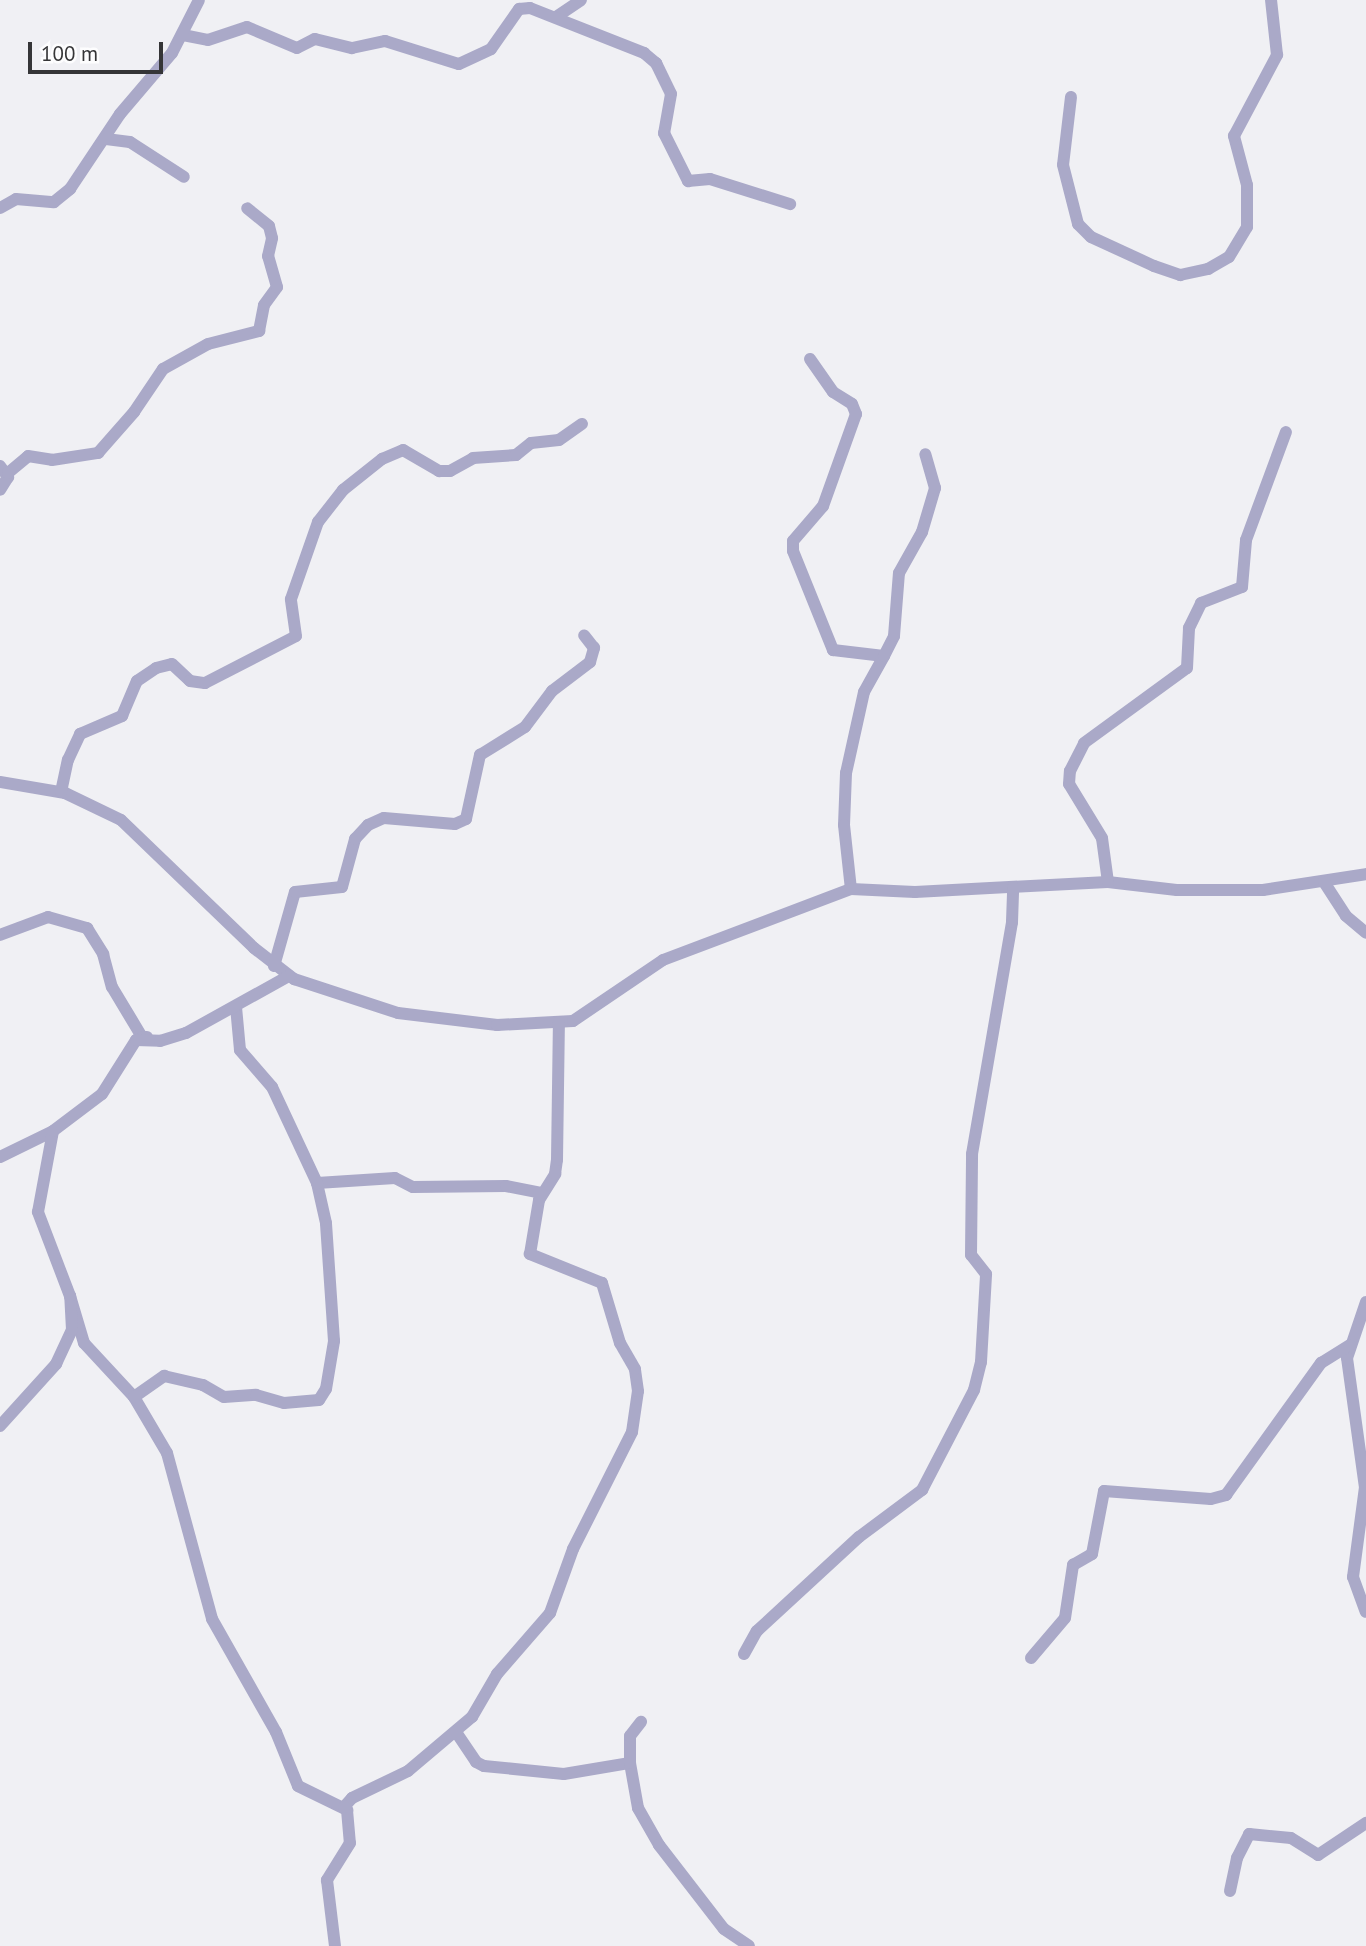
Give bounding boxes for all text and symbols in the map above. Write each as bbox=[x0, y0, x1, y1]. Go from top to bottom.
scale bar bbox=[32, 28, 166, 72]
text: 100 m bbox=[41, 40, 98, 67]

